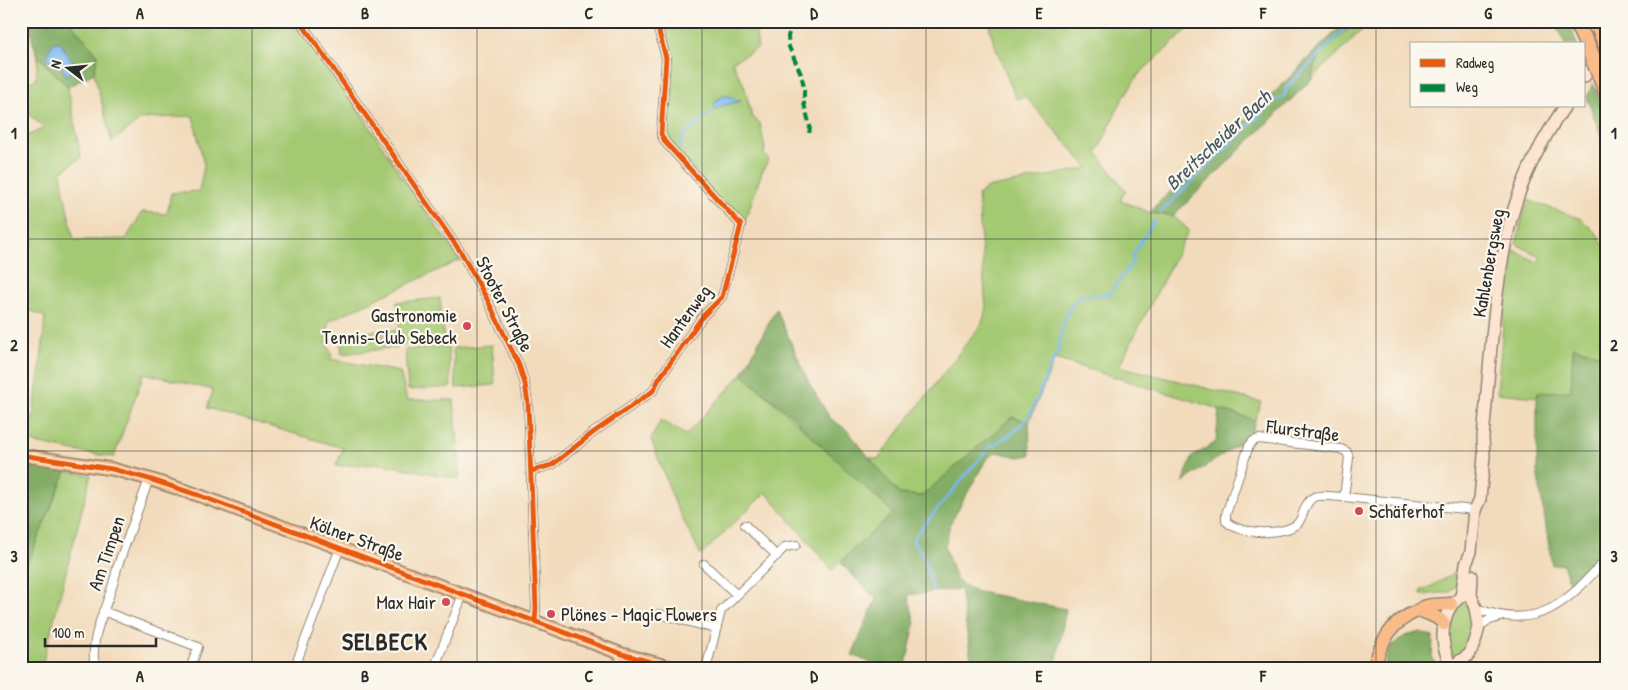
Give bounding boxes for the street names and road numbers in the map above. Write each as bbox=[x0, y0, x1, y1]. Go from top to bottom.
street label: Kahlenbergsweg bbox=[1466, 207, 1510, 319]
street label: Stooter Straße bbox=[470, 252, 540, 357]
street label: Hantenweg bbox=[653, 279, 717, 353]
street label: Flurstraße bbox=[1264, 413, 1341, 447]
street label: Kölner Straße bbox=[306, 509, 408, 567]
street label: Am Timpen bbox=[81, 512, 131, 594]

